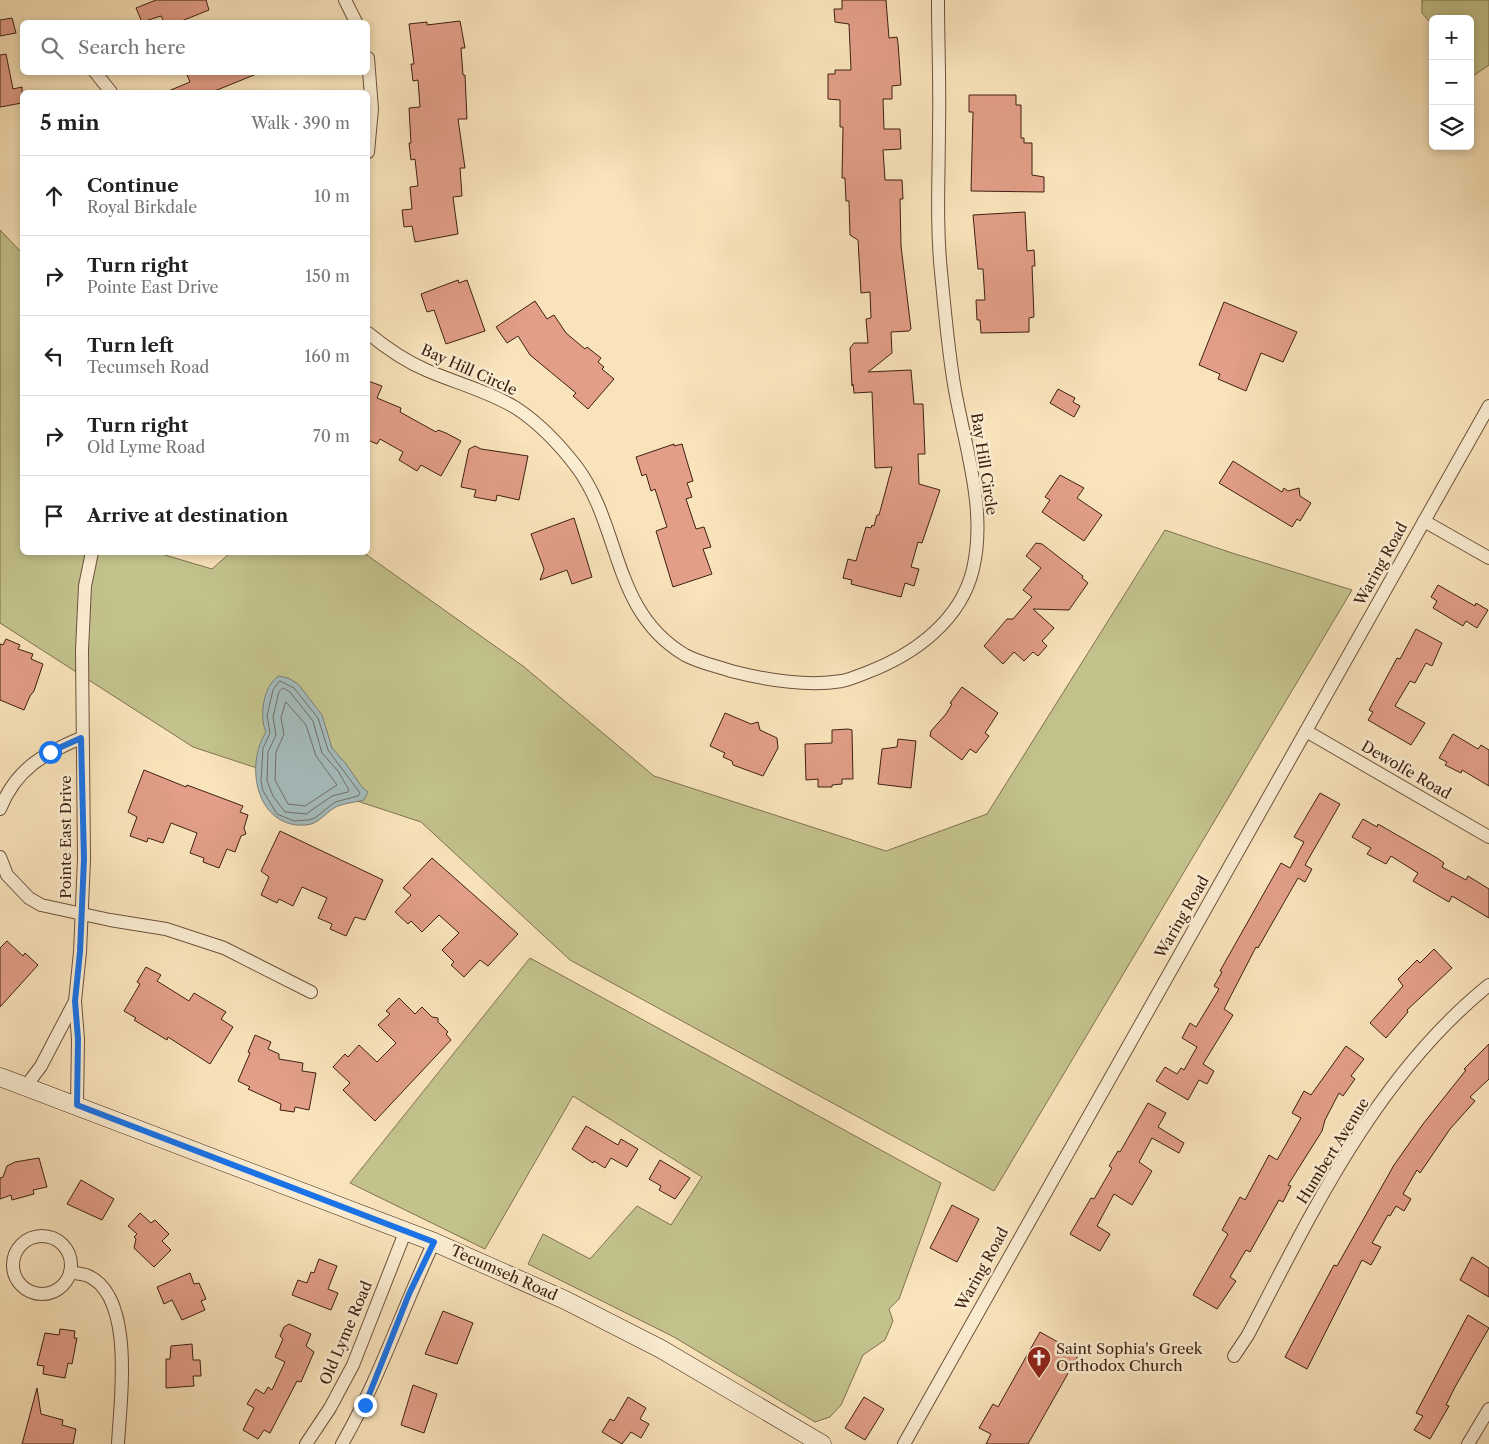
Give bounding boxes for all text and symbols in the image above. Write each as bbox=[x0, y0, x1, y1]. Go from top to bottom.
map controls bbox=[1429, 15, 1474, 150]
button: + bbox=[1429, 15, 1474, 60]
search box bbox=[20, 20, 370, 75]
icon: search bbox=[38, 34, 66, 62]
text: Search here bbox=[78, 36, 186, 59]
button: − bbox=[1429, 60, 1474, 105]
button: layers bbox=[1429, 105, 1474, 150]
text: 5 min bbox=[40, 110, 100, 135]
text: Walk · 390 m bbox=[251, 113, 350, 133]
text: Continue bbox=[87, 174, 179, 197]
icon: ahead bbox=[40, 182, 68, 210]
text: 10 m bbox=[314, 186, 350, 206]
text: Royal Birkdale bbox=[87, 197, 197, 217]
text: Turn right bbox=[87, 254, 188, 277]
icon: right bbox=[40, 262, 68, 290]
text: 150 m bbox=[305, 266, 350, 286]
text: Pointe East Drive bbox=[87, 277, 219, 297]
text: Turn left bbox=[87, 334, 174, 357]
street label: Bay Hill Circle bbox=[418, 340, 520, 399]
icon: left bbox=[40, 342, 68, 370]
text: 160 m bbox=[305, 346, 350, 366]
text: Tecumseh Road bbox=[87, 357, 209, 377]
street label: Bay Hill Circle bbox=[967, 411, 1002, 516]
text: Turn right bbox=[87, 414, 188, 437]
icon: right bbox=[40, 422, 68, 450]
text: 70 m bbox=[313, 426, 350, 446]
text: Old Lyme Road bbox=[87, 437, 205, 457]
icon: arrive bbox=[40, 502, 68, 530]
text: Arrive at destination bbox=[87, 504, 288, 527]
street label: Waring Road bbox=[1349, 519, 1411, 610]
street label: Dewolfe Road bbox=[1358, 736, 1455, 803]
route start bbox=[39, 741, 62, 764]
street label: Pointe East Drive bbox=[56, 775, 75, 899]
street label: Waring Road bbox=[1150, 872, 1213, 962]
street label: Humbert Avenue bbox=[1292, 1094, 1373, 1207]
street label: Waring Road bbox=[950, 1224, 1012, 1315]
street label: Tecumseh Road bbox=[448, 1241, 560, 1305]
street label: Old Lyme Road bbox=[315, 1278, 376, 1388]
place label: Saint Sophia's Greek Orthodox Church bbox=[1056, 1339, 1204, 1375]
church icon: Saint Sophia's Greek Orthodox Church bbox=[1026, 1345, 1052, 1379]
route end bbox=[354, 1394, 377, 1417]

